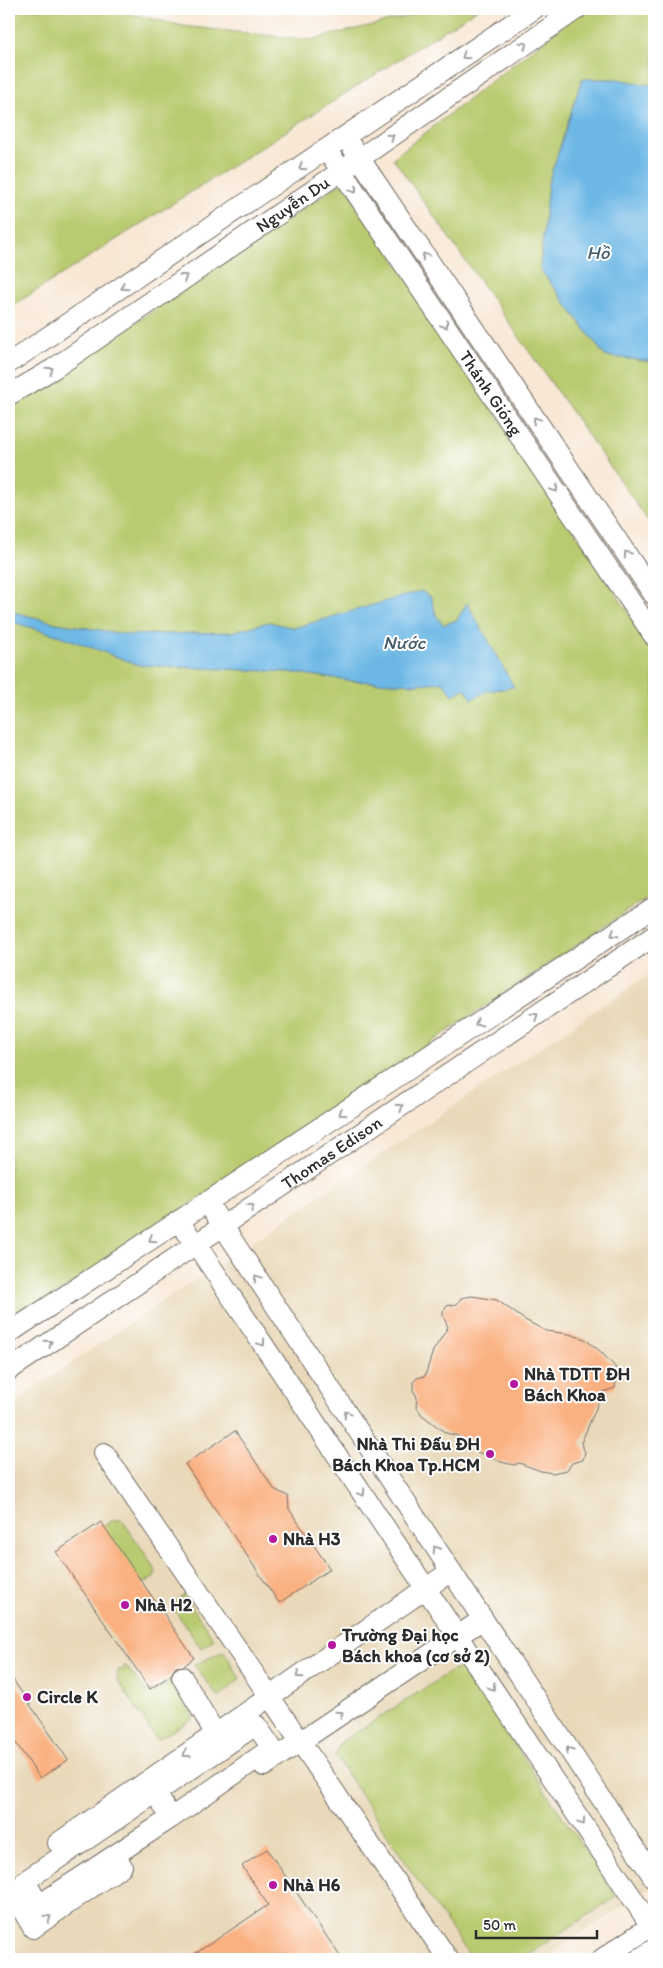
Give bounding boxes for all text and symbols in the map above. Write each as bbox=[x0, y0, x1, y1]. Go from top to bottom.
one-way arrow bbox=[519, 42, 528, 51]
one-way arrow bbox=[461, 50, 471, 59]
one-way arrow bbox=[385, 134, 394, 143]
one-way arrow bbox=[298, 161, 308, 170]
street label: Nguyễn Du bbox=[252, 171, 334, 237]
one-way arrow bbox=[348, 185, 357, 194]
water label: Hồ bbox=[587, 241, 611, 264]
one-way arrow bbox=[422, 252, 432, 261]
one-way arrow bbox=[179, 274, 188, 284]
one-way arrow bbox=[120, 281, 129, 290]
one-way arrow bbox=[439, 319, 448, 329]
street label: Thánh Gióng bbox=[454, 346, 528, 441]
one-way arrow bbox=[45, 366, 54, 376]
one-way arrow bbox=[533, 416, 542, 425]
one-way arrow bbox=[549, 483, 558, 493]
one-way arrow bbox=[624, 550, 633, 560]
water label: Nước bbox=[383, 631, 426, 654]
one-way arrow bbox=[610, 928, 619, 937]
one-way arrow bbox=[530, 1013, 539, 1022]
one-way arrow bbox=[474, 1017, 484, 1026]
one-way arrow bbox=[395, 1104, 404, 1113]
one-way arrow bbox=[339, 1107, 348, 1116]
street label: Thomas Edison bbox=[277, 1111, 386, 1194]
one-way arrow bbox=[245, 1204, 255, 1213]
one-way arrow bbox=[148, 1232, 157, 1242]
one-way arrow bbox=[254, 1274, 263, 1284]
one-way arrow bbox=[256, 1337, 265, 1347]
one-way arrow bbox=[43, 1340, 53, 1349]
place label: Nhà TDTT ĐH Bách Khoa bbox=[524, 1363, 630, 1406]
marker: Nhà TDTT ĐH Bách Khoa bbox=[508, 1378, 520, 1390]
one-way arrow bbox=[344, 1410, 353, 1419]
place label: Nhà Thi Đấu ĐH Bách Khoa Tp.HCM bbox=[332, 1433, 480, 1476]
marker: Nhà Thi Đấu ĐH Bách Khoa Tp.HCM bbox=[484, 1448, 496, 1460]
one-way arrow bbox=[356, 1487, 365, 1496]
place label: Nhà H3 bbox=[283, 1528, 341, 1550]
marker: Nhà H3 bbox=[267, 1533, 279, 1545]
one-way arrow bbox=[433, 1545, 443, 1554]
place label: Nhà H2 bbox=[135, 1594, 193, 1616]
marker: Nhà H2 bbox=[119, 1599, 131, 1611]
place label: Trường Đại học Bách khoa (cơ sở 2) bbox=[341, 1624, 490, 1667]
marker: Trường Đại học Bách khoa (cơ sở 2) bbox=[326, 1639, 338, 1651]
one-way arrow bbox=[295, 1669, 305, 1678]
one-way arrow bbox=[486, 1681, 495, 1690]
place label: Circle K bbox=[37, 1686, 98, 1708]
marker: Circle K bbox=[21, 1691, 33, 1703]
one-way arrow bbox=[334, 1711, 344, 1720]
one-way arrow bbox=[566, 1746, 576, 1755]
one-way arrow bbox=[182, 1748, 192, 1757]
one-way arrow bbox=[576, 1816, 585, 1825]
place label: Nhà H6 bbox=[283, 1874, 341, 1896]
marker: Nhà H6 bbox=[267, 1879, 279, 1891]
scale bar bbox=[476, 1908, 597, 1940]
one-way arrow bbox=[42, 1915, 52, 1924]
text: 50 m bbox=[483, 1916, 516, 1934]

